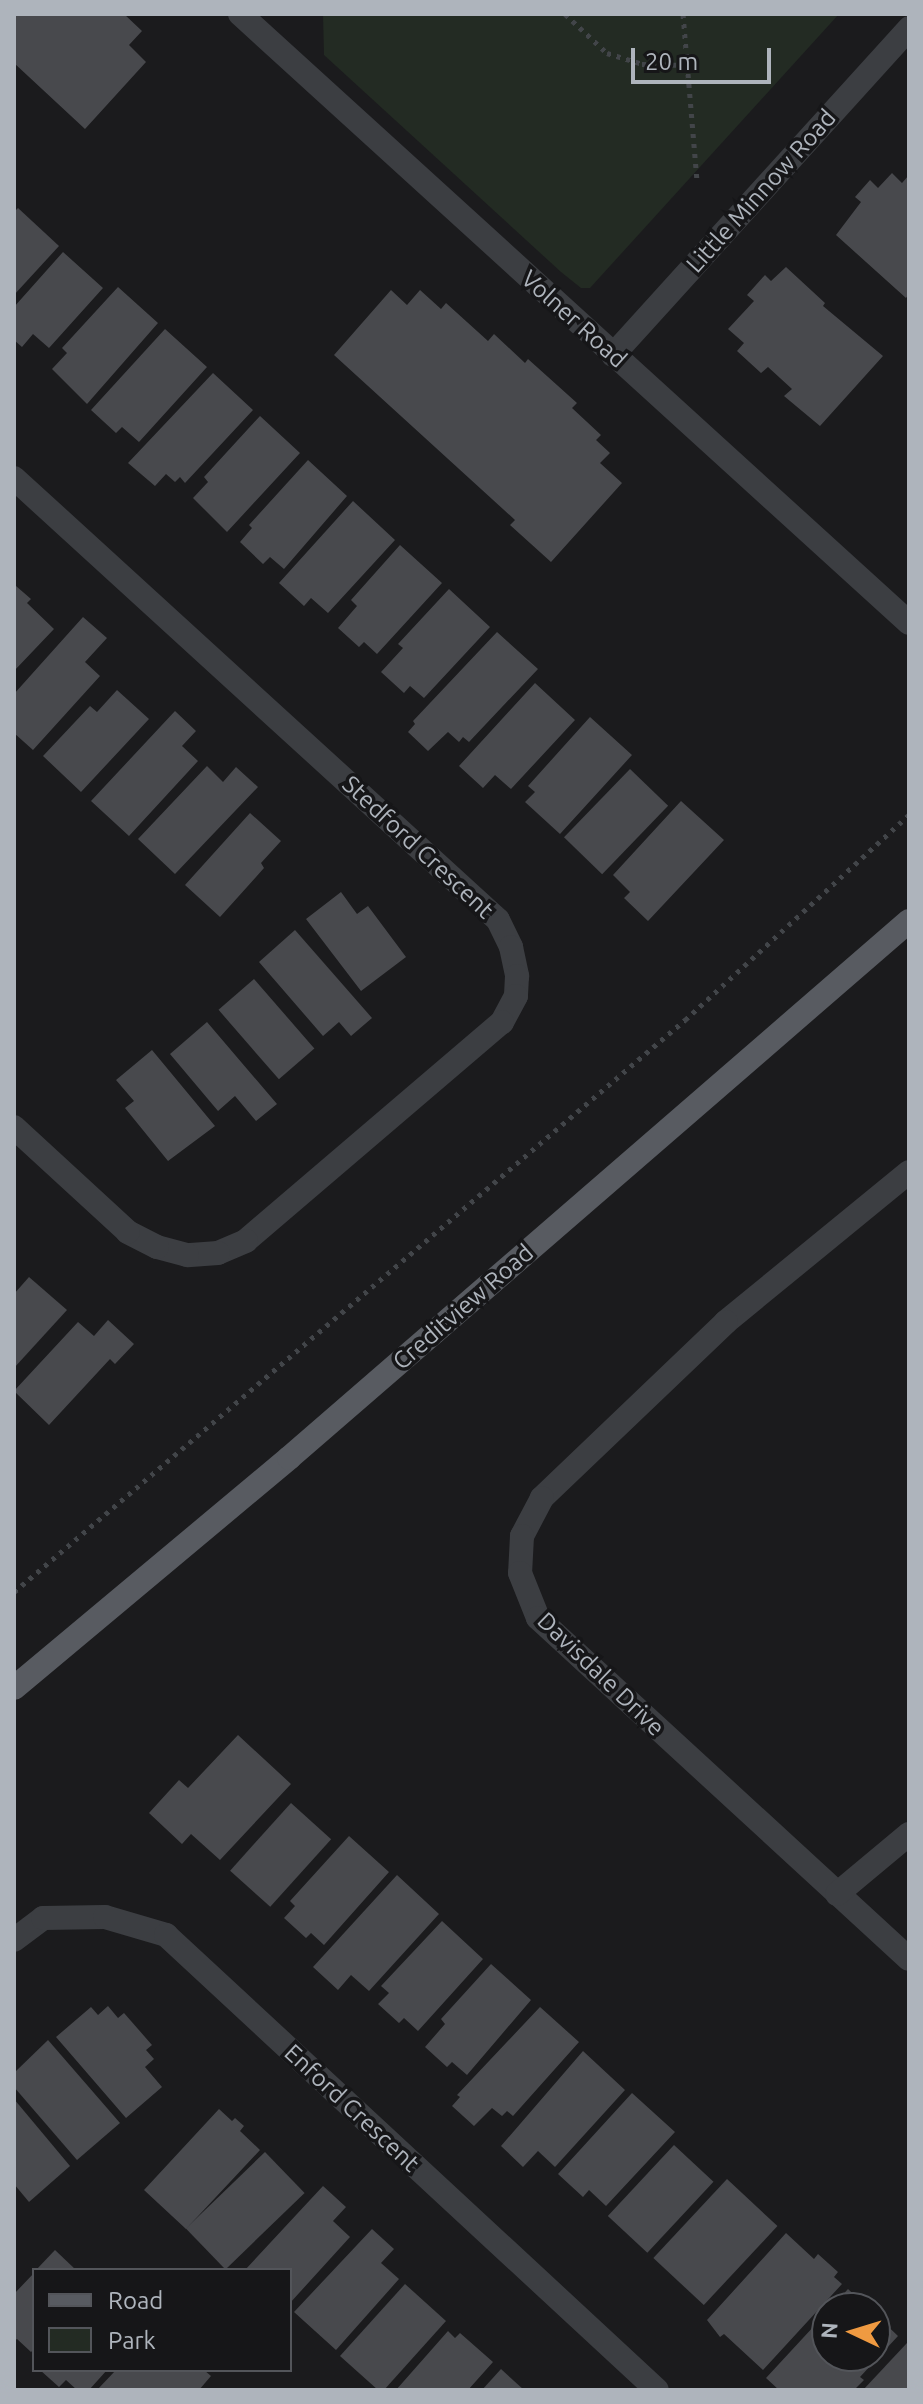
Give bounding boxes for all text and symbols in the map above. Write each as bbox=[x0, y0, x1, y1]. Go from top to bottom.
scale bar bbox=[635, 32, 775, 82]
text: 20 m bbox=[645, 48, 698, 75]
street label: Little Minnow Road bbox=[680, 104, 842, 278]
street label: Volner Road bbox=[515, 264, 633, 374]
street label: Stedford Crescent bbox=[337, 770, 499, 924]
street label: Creditview Road bbox=[387, 1238, 539, 1376]
street label: Davisdale Drive bbox=[532, 1606, 670, 1742]
street label: Enford Crescent bbox=[279, 2038, 425, 2178]
legend bbox=[32, 2268, 292, 2372]
text: Road bbox=[108, 2287, 163, 2314]
north arrow bbox=[811, 2292, 891, 2372]
text: N bbox=[816, 2321, 842, 2340]
text: Park bbox=[108, 2327, 156, 2354]

